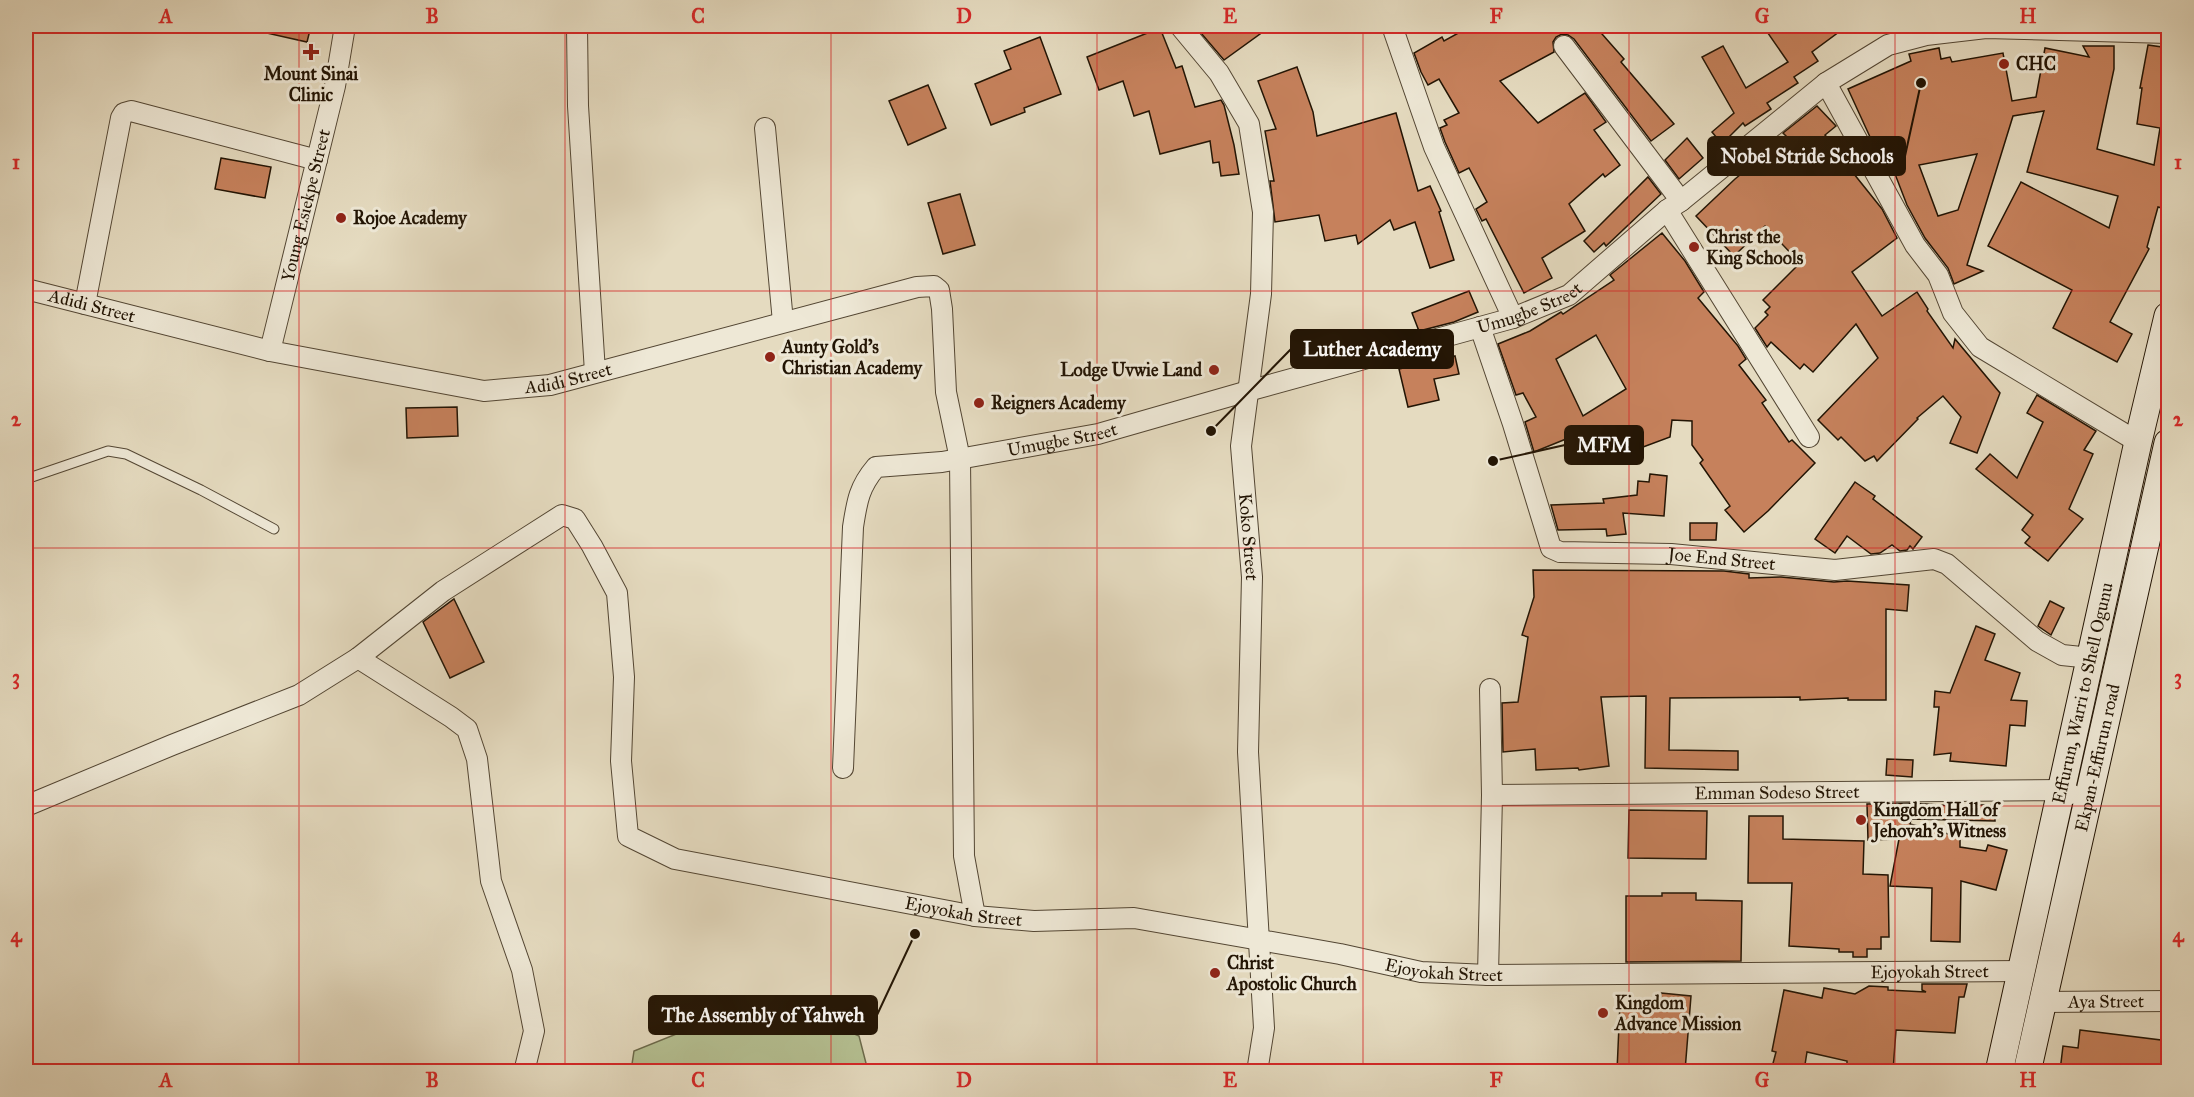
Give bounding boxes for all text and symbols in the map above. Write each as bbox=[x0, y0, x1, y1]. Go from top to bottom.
text: A bbox=[157, 4, 173, 28]
text: B bbox=[425, 4, 439, 28]
text: C bbox=[691, 4, 705, 28]
text: D bbox=[956, 4, 972, 28]
text: E bbox=[1223, 4, 1238, 28]
text: F bbox=[1489, 4, 1503, 28]
text: G bbox=[1755, 4, 1770, 28]
text: H bbox=[2019, 4, 2037, 28]
marker: Mount Sinai Clinic bbox=[302, 43, 320, 61]
place label: CHC bbox=[2016, 53, 2056, 75]
marker: CHC bbox=[1997, 57, 2011, 71]
place label: Mount Sinai Clinic bbox=[264, 63, 359, 106]
street label: Young Esiekpe Street bbox=[276, 126, 335, 284]
callout: Nobel Stride Schools bbox=[1708, 137, 1905, 175]
text: Nobel Stride Schools bbox=[1721, 144, 1894, 168]
text: 1 bbox=[12, 150, 20, 174]
text: 1 bbox=[2174, 150, 2182, 174]
place label: Rojoe Academy bbox=[353, 207, 468, 230]
marker: Rojoe Academy bbox=[334, 211, 348, 225]
place label: Christ the King Schools bbox=[1706, 226, 1804, 270]
marker: Christ the King Schools bbox=[1687, 240, 1701, 254]
street label: Umugbe Street bbox=[1474, 277, 1587, 338]
street label: Adidi Street bbox=[45, 284, 138, 327]
callout: Luther Academy bbox=[1291, 330, 1453, 368]
place label: Aunty Gold's Christian Academy bbox=[781, 336, 924, 380]
text: Luther Academy bbox=[1303, 337, 1443, 362]
marker: Aunty Gold's Christian Academy bbox=[763, 350, 777, 364]
street label: Adidi Street bbox=[523, 358, 615, 398]
place label: Lodge Uvwie Land bbox=[1060, 359, 1203, 382]
marker: Lodge Uvwie Land bbox=[1207, 363, 1221, 377]
place label: Reigners Academy bbox=[991, 392, 1127, 415]
marker: Reigners Academy bbox=[972, 396, 986, 410]
text: 2 bbox=[11, 407, 22, 431]
text: 2 bbox=[2173, 407, 2184, 431]
street label: Umugbe Street bbox=[1005, 418, 1120, 461]
callout: MFM bbox=[1565, 426, 1643, 464]
text: MFM bbox=[1577, 433, 1632, 457]
street label: Koko Street bbox=[1234, 492, 1263, 582]
street label: Joe End Street bbox=[1665, 543, 1777, 575]
street label: Effurun, Warri to Shell Ogunu bbox=[2047, 580, 2118, 806]
text: 3 bbox=[12, 665, 20, 690]
text: 3 bbox=[2174, 665, 2182, 690]
street label: Ekpan-Effurun road bbox=[2070, 682, 2125, 834]
street label: Emman Sodeso Street bbox=[1694, 781, 1860, 804]
place label: Kingdom Hall of Jehovah's Witness bbox=[1871, 799, 2006, 843]
marker: Kingdom Hall of Jehovah's Witness bbox=[1854, 813, 1868, 827]
street label: Ejoyokah Street bbox=[903, 892, 1024, 931]
text: 4 bbox=[10, 923, 22, 948]
text: 4 bbox=[2172, 923, 2184, 948]
place label: Christ Apostolic Church bbox=[1226, 952, 1358, 996]
street label: Ejoyokah Street bbox=[1383, 953, 1504, 986]
street label: Ejoyokah Street bbox=[1870, 960, 1990, 983]
marker: Christ Apostolic Church bbox=[1208, 966, 1222, 980]
street label: Aya Street bbox=[2067, 990, 2145, 1013]
place label: Kingdom Advance Mission bbox=[1614, 992, 1742, 1035]
callout: The Assembly of Yahweh bbox=[649, 996, 877, 1034]
text: The Assembly of Yahweh bbox=[660, 1003, 865, 1028]
marker: Kingdom Advance Mission bbox=[1596, 1006, 1610, 1020]
text: A bbox=[157, 1068, 173, 1092]
text: B bbox=[425, 1068, 439, 1092]
text: C bbox=[691, 1068, 705, 1092]
text: D bbox=[956, 1068, 972, 1092]
text: E bbox=[1223, 1068, 1238, 1092]
text: F bbox=[1489, 1068, 1503, 1092]
text: G bbox=[1755, 1068, 1770, 1092]
text: H bbox=[2019, 1068, 2037, 1092]

